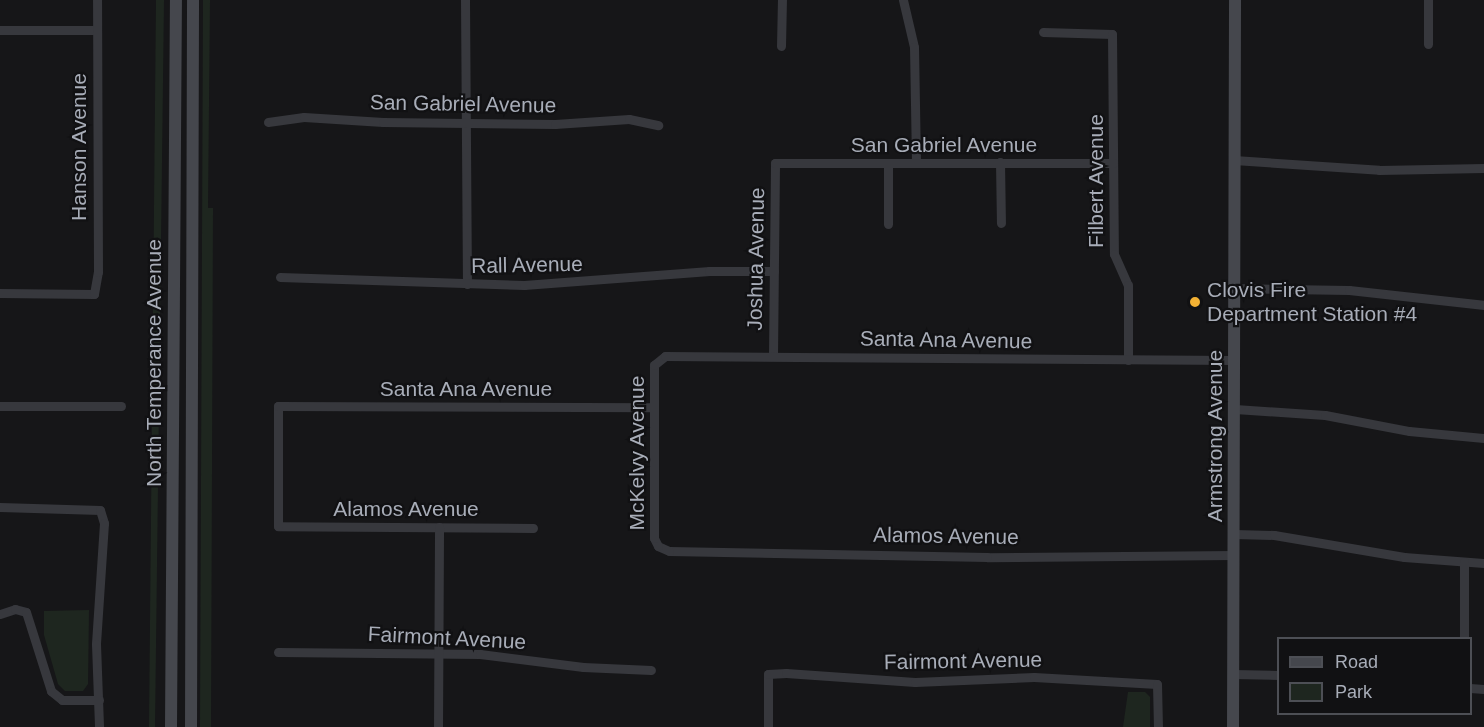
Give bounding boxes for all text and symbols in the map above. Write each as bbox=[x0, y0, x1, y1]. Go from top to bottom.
street label: Hanson Avenue bbox=[66, 72, 92, 222]
street label: San Gabriel Avenue bbox=[369, 90, 557, 118]
street label: Filbert Avenue bbox=[1083, 113, 1109, 249]
street label: San Gabriel Avenue bbox=[850, 132, 1038, 158]
street label: Joshua Avenue bbox=[742, 187, 770, 331]
street label: North Temperance Avenue bbox=[141, 238, 167, 488]
street label: Rall Avenue bbox=[470, 251, 584, 279]
place label: Clovis Fire Department Station #4 bbox=[1207, 277, 1417, 327]
marker: Clovis Fire Department Station #4 bbox=[1188, 295, 1202, 309]
street label: Santa Ana Avenue bbox=[858, 326, 1034, 354]
street label: Armstrong Avenue bbox=[1202, 349, 1228, 523]
street label: McKelvy Avenue bbox=[624, 375, 650, 531]
street label: Santa Ana Avenue bbox=[379, 376, 553, 402]
street label: Alamos Avenue bbox=[333, 496, 479, 522]
street label: Alamos Avenue bbox=[872, 522, 1020, 550]
street label: Fairmont Avenue bbox=[367, 621, 527, 655]
legend bbox=[1277, 637, 1472, 715]
street label: Fairmont Avenue bbox=[883, 647, 1043, 675]
text: Road bbox=[1335, 652, 1378, 672]
text: Park bbox=[1335, 682, 1372, 702]

